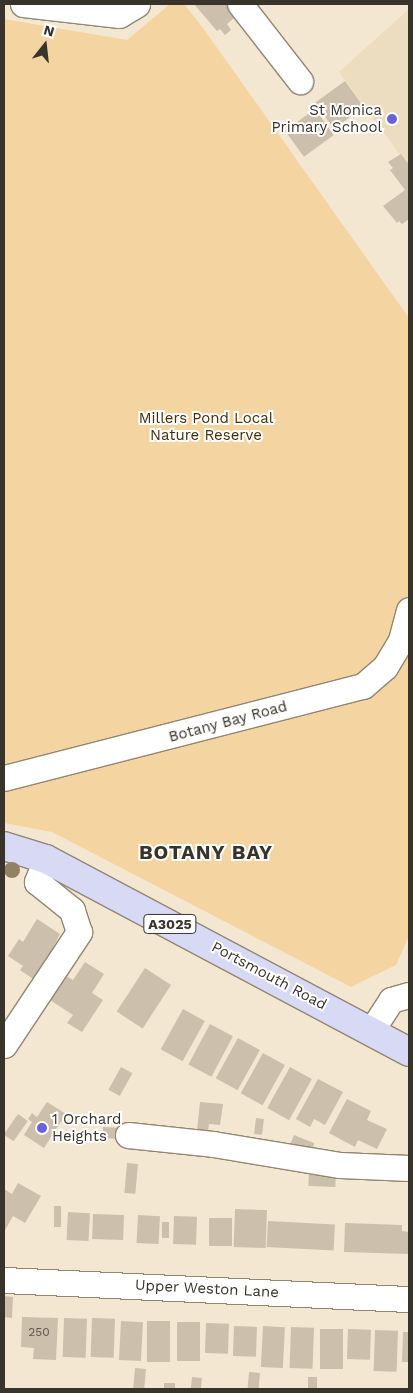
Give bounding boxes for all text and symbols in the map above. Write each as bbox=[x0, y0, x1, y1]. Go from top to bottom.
north arrow bbox=[20, 20, 70, 70]
text: N bbox=[42, 21, 56, 40]
place label: St Monica Primary School bbox=[271, 101, 382, 136]
marker: St Monica Primary School bbox=[386, 113, 398, 125]
park label: Millers Pond Local Nature Reserve bbox=[139, 409, 273, 444]
street label: Botany Bay Road bbox=[166, 697, 290, 747]
district label: BOTANY BAY bbox=[137, 840, 275, 864]
road number: A3025 bbox=[142, 912, 198, 936]
street label: Portsmouth Road bbox=[208, 938, 330, 1014]
place label: 1 Orchard Heights bbox=[52, 1110, 121, 1145]
marker: 1 Orchard Heights bbox=[36, 1122, 48, 1134]
street label: Upper Weston Lane bbox=[134, 1276, 280, 1302]
house number: 250 bbox=[28, 1326, 50, 1340]

